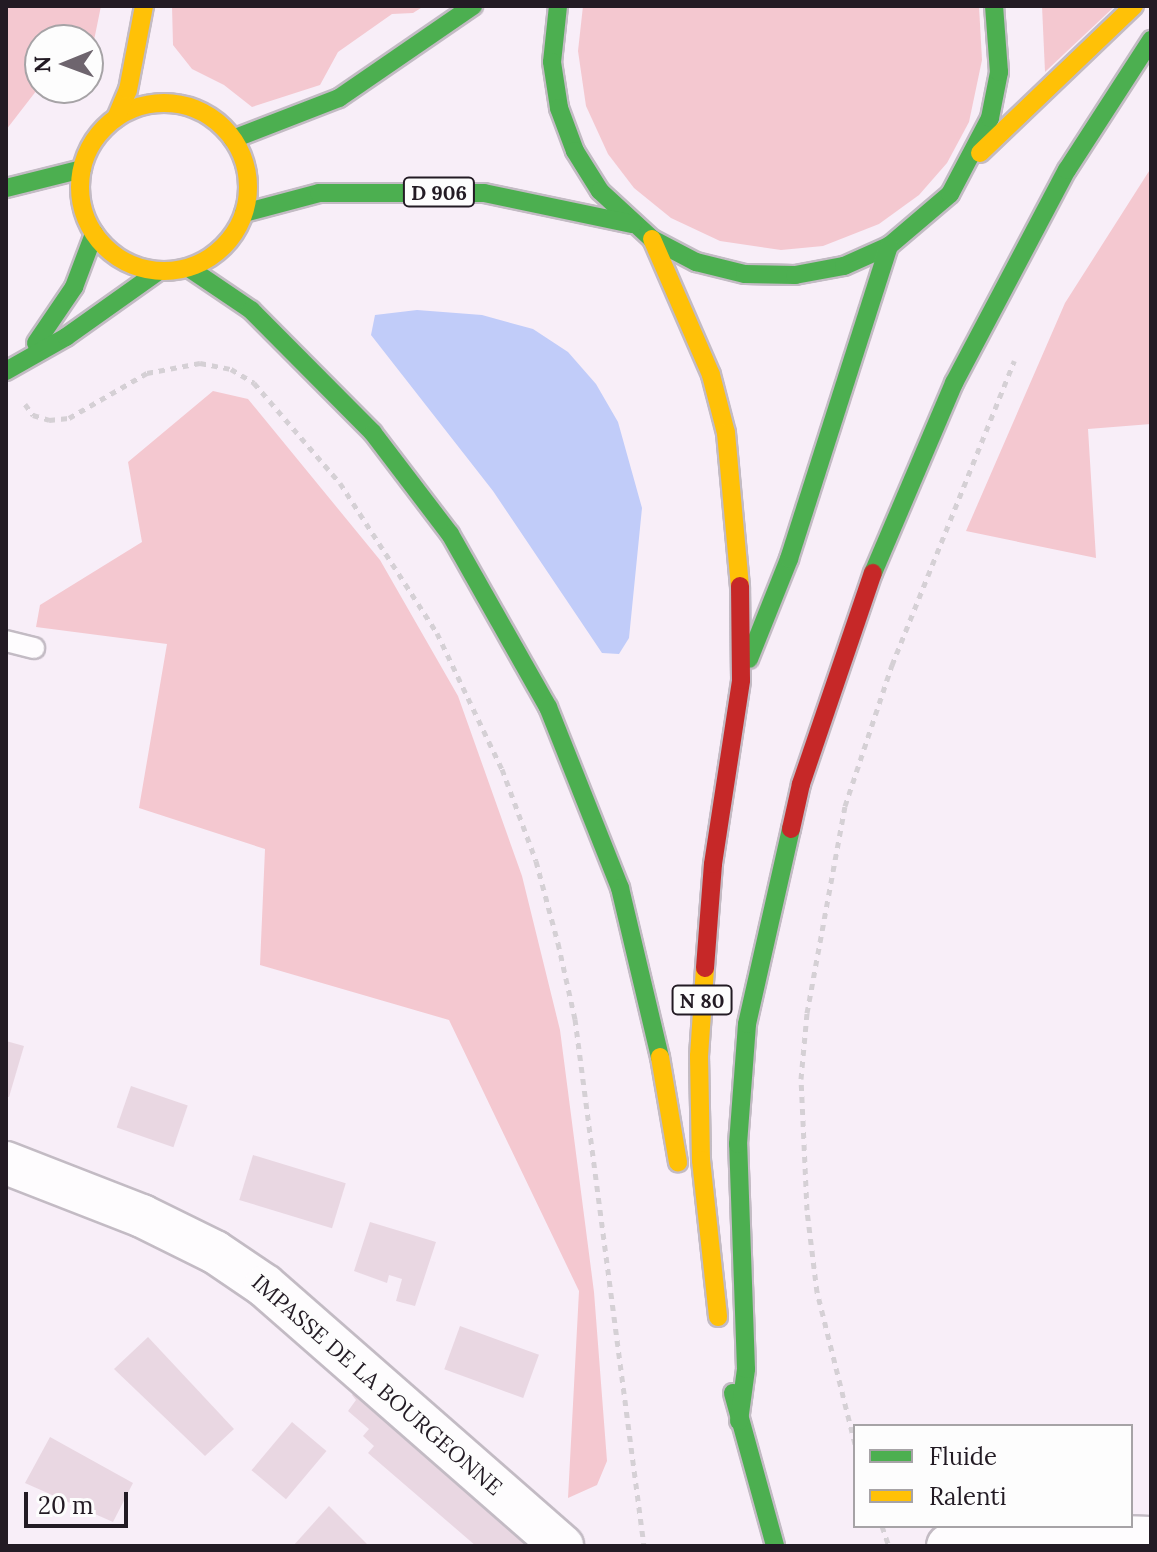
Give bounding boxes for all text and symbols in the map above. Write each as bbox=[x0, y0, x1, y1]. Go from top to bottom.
north arrow bbox=[24, 24, 104, 104]
text: N bbox=[28, 56, 56, 73]
road number: D 906 bbox=[401, 176, 477, 208]
road number: N 80 bbox=[670, 984, 734, 1016]
street label: IMPASSE DE LA BOURGEONNE bbox=[246, 1269, 508, 1501]
legend bbox=[853, 1424, 1133, 1528]
text: Fluide bbox=[929, 1441, 997, 1472]
scale bar bbox=[28, 1476, 132, 1526]
text: Ralenti bbox=[929, 1481, 1006, 1512]
text: 20 m bbox=[38, 1490, 94, 1521]

